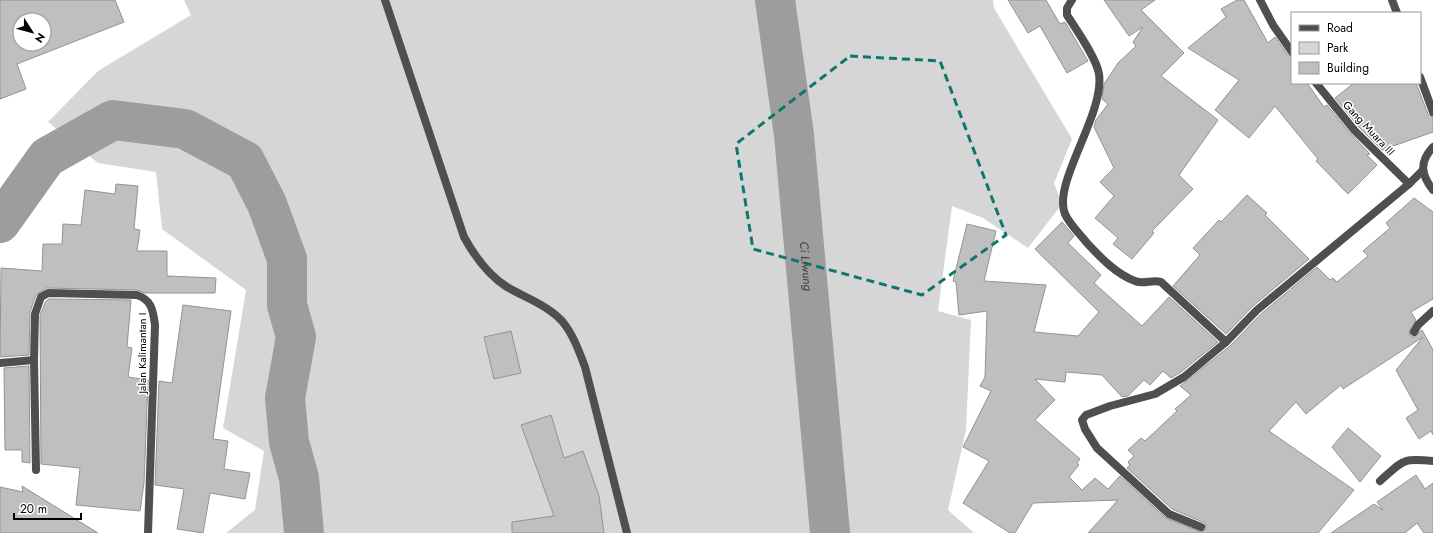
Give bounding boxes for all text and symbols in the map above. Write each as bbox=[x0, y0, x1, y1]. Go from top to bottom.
north arrow bbox=[12, 12, 52, 52]
legend bbox=[1291, 12, 1421, 84]
text: Road bbox=[1327, 19, 1353, 37]
text: N bbox=[31, 30, 49, 46]
text: Park bbox=[1327, 39, 1349, 57]
text: Building bbox=[1327, 59, 1369, 77]
street label: Gang Muara III bbox=[1339, 97, 1399, 159]
water label: Ci Liwung bbox=[795, 241, 817, 292]
street label: Jalan Kalimantan I bbox=[134, 312, 150, 396]
scale bar bbox=[14, 495, 81, 521]
text: 20 m bbox=[20, 500, 47, 518]

